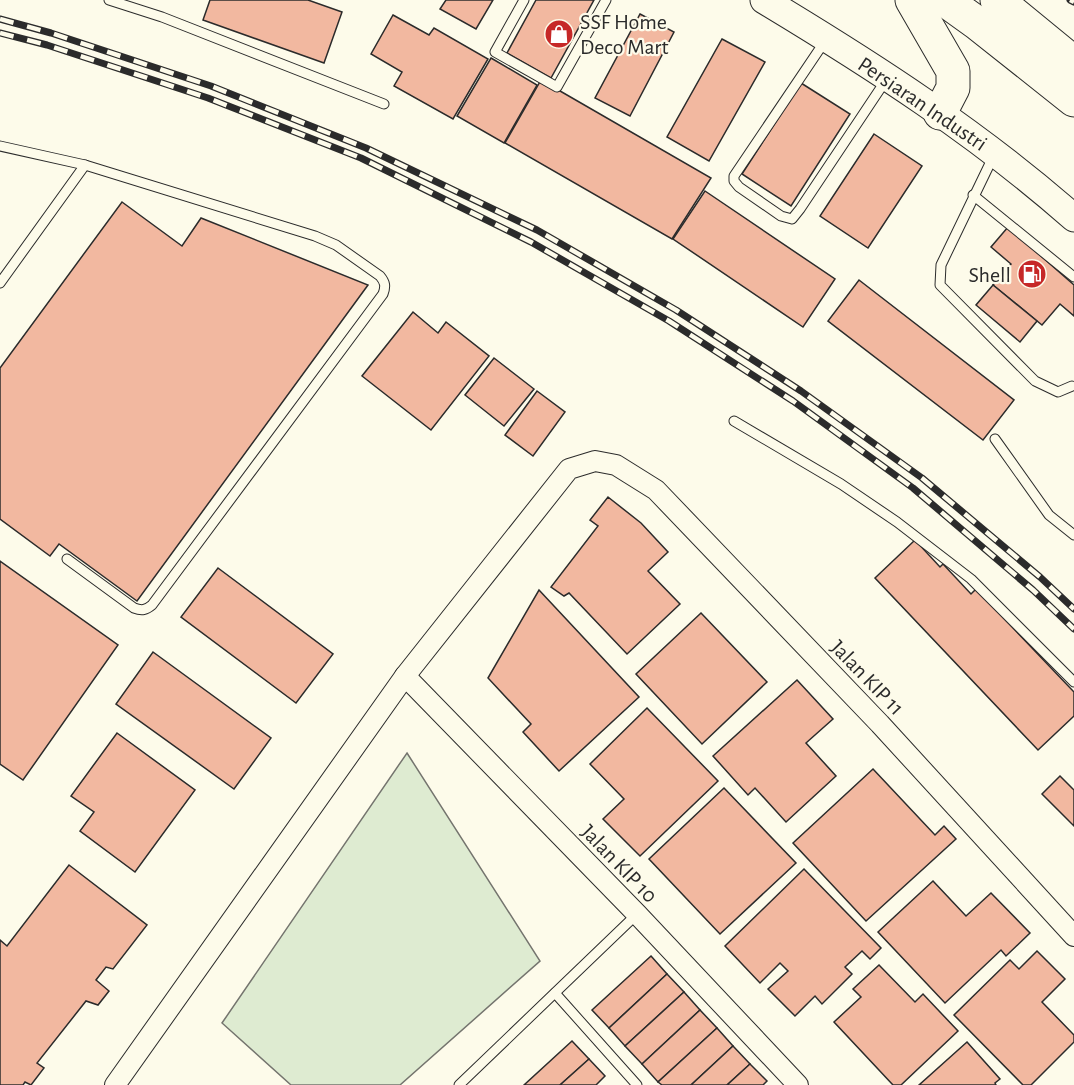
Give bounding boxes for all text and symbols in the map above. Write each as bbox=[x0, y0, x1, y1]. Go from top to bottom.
place label: SSF Home Deco Mart bbox=[580, 11, 668, 58]
shop icon: SSF Home Deco Mart bbox=[543, 18, 575, 50]
street label: Persiaran Industri bbox=[854, 53, 991, 155]
fuel station icon: Shell bbox=[1016, 258, 1048, 290]
place label: Shell bbox=[968, 264, 1011, 286]
street label: Jalan KIP 11 bbox=[826, 636, 908, 720]
street label: Jalan KIP 10 bbox=[577, 820, 662, 907]

